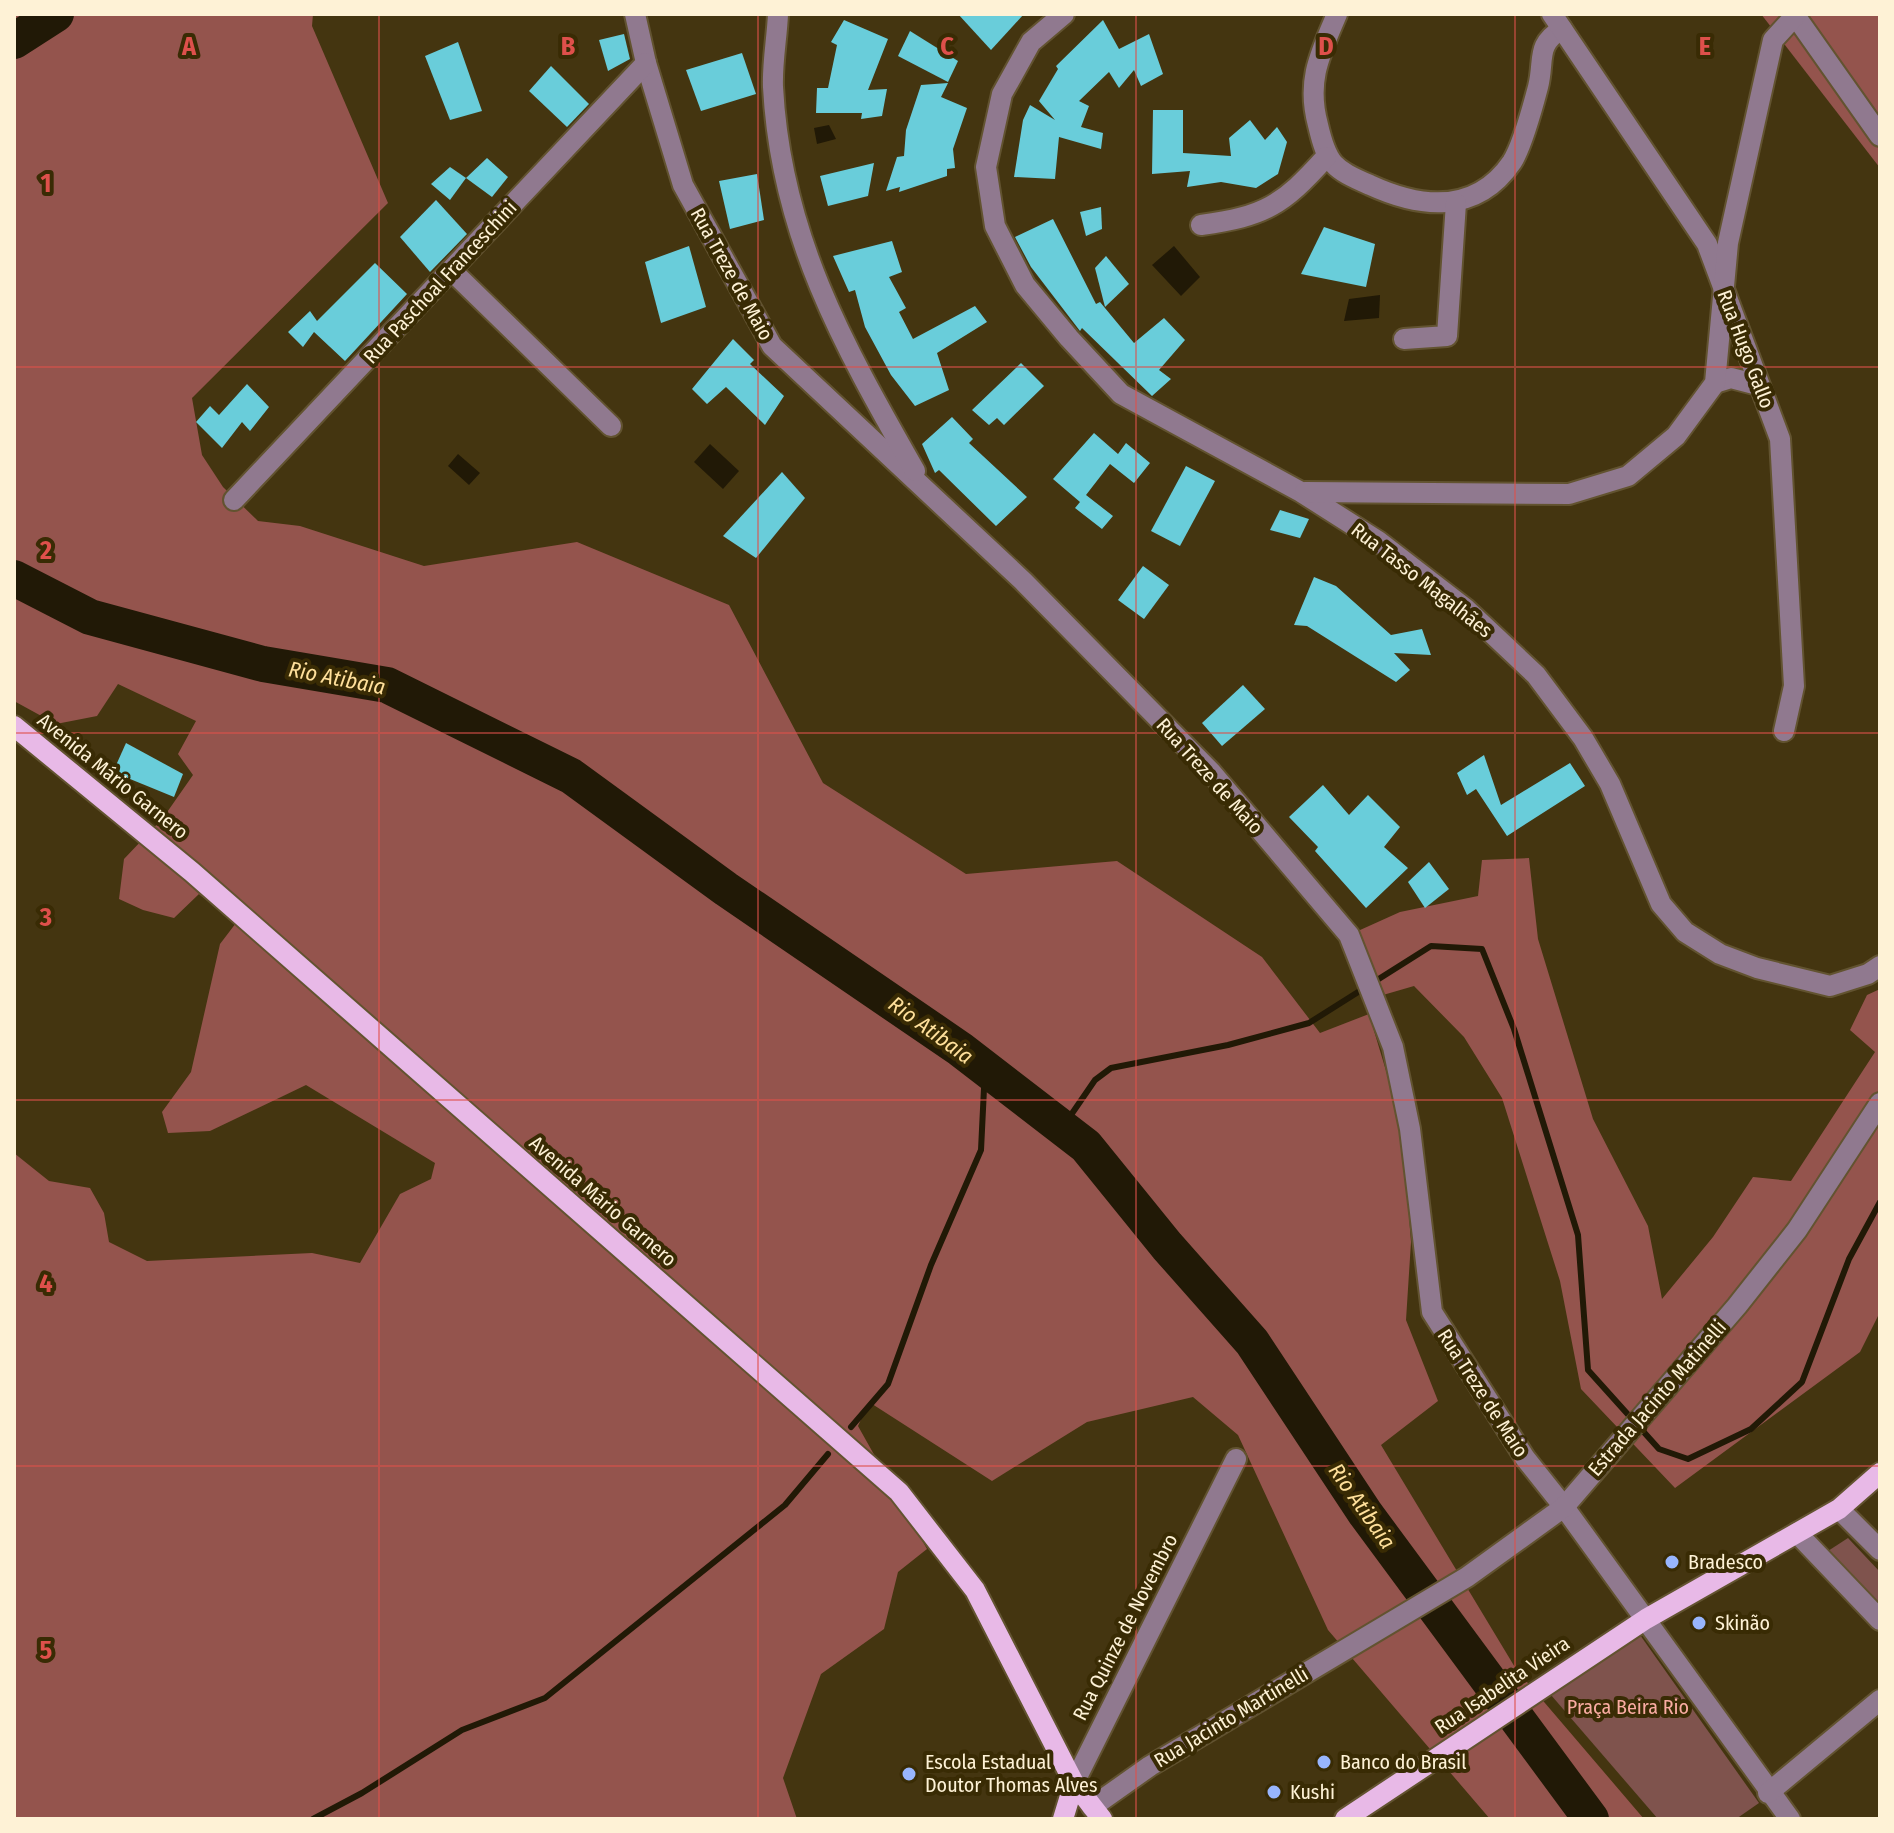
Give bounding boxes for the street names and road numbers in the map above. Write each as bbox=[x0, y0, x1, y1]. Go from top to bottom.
street label: Rua Paschoal Franceschini bbox=[358, 196, 522, 368]
street label: Rua Treze de Maio bbox=[686, 204, 778, 344]
street label: Rua Hugo Gallo bbox=[1712, 286, 1780, 412]
street label: Rua Tasso Magalhães bbox=[1347, 517, 1497, 643]
street label: Avenida Mário Garnero bbox=[33, 708, 193, 844]
street label: Rua Treze de Maio bbox=[1152, 713, 1268, 839]
street label: Avenida Mário Garnero bbox=[525, 1131, 681, 1271]
street label: Estrada Jacinto Matinelli bbox=[1583, 1315, 1731, 1481]
street label: Rua Treze de Maio bbox=[1433, 1324, 1533, 1462]
street label: Rua Quinze de Novembro bbox=[1067, 1530, 1183, 1724]
street label: Rua Isabelita Vieira bbox=[1430, 1631, 1574, 1739]
street label: Rua Jacinto Martinelli bbox=[1150, 1662, 1312, 1772]

